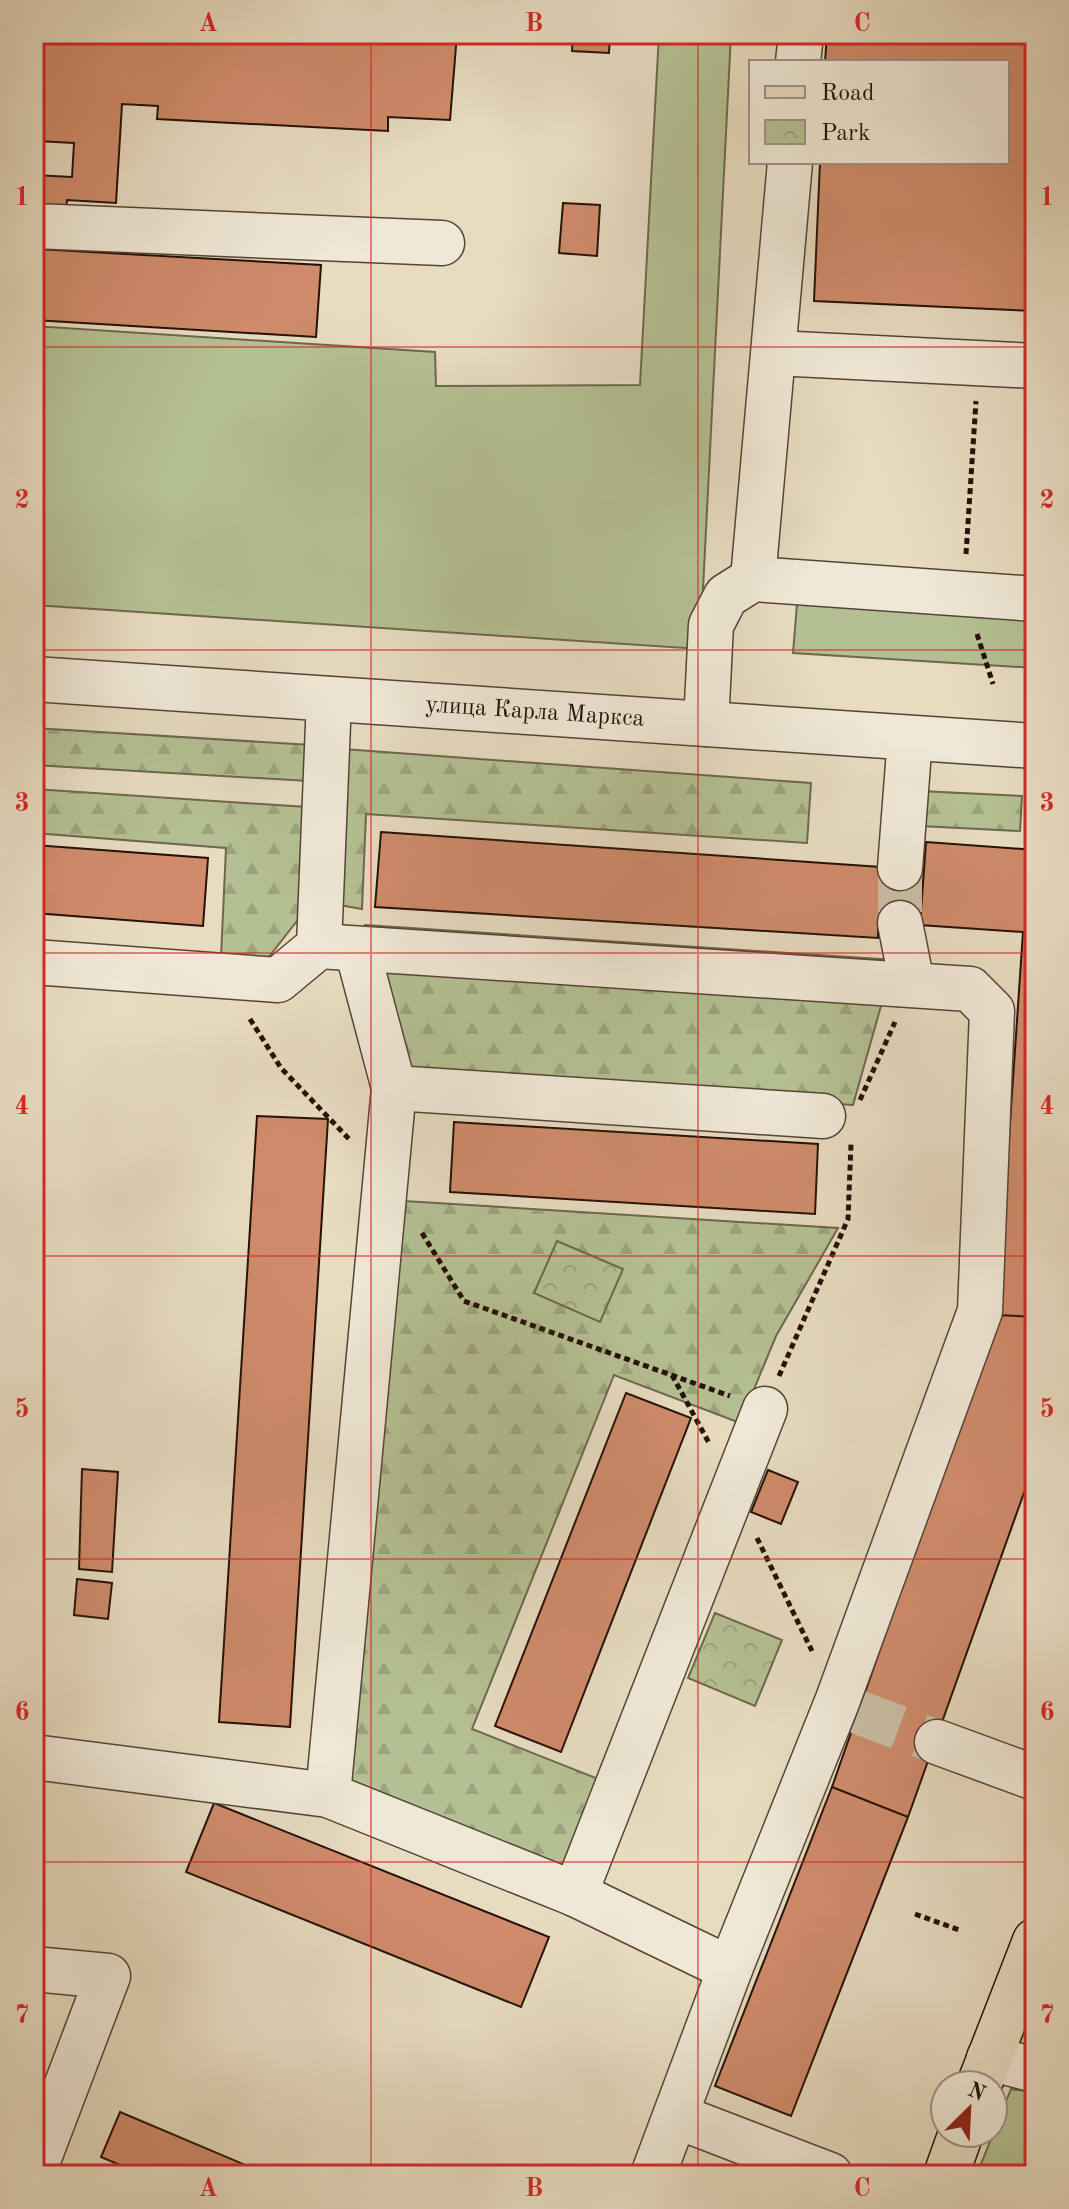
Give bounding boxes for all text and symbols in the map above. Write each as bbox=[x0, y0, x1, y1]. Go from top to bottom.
text: A bbox=[198, 11, 218, 37]
text: B bbox=[525, 11, 543, 37]
text: C bbox=[853, 11, 871, 37]
legend bbox=[749, 60, 1009, 164]
text: Road bbox=[821, 82, 874, 106]
text: Park bbox=[821, 122, 870, 146]
text: 1 bbox=[14, 185, 30, 211]
text: 1 bbox=[1039, 185, 1055, 211]
text: 2 bbox=[14, 488, 30, 514]
text: 2 bbox=[1039, 488, 1055, 514]
street label: улица Карла Маркса bbox=[425, 693, 645, 732]
text: 3 bbox=[14, 791, 30, 817]
text: 3 bbox=[1039, 791, 1055, 817]
text: 4 bbox=[14, 1094, 30, 1120]
text: 4 bbox=[1039, 1094, 1055, 1120]
text: 5 bbox=[14, 1397, 30, 1423]
text: 5 bbox=[1039, 1397, 1055, 1423]
text: 6 bbox=[14, 1700, 30, 1726]
text: 6 bbox=[1039, 1700, 1055, 1726]
text: 7 bbox=[14, 2003, 30, 2029]
text: 7 bbox=[1039, 2003, 1055, 2029]
north arrow bbox=[929, 2069, 1009, 2149]
text: N bbox=[964, 2079, 989, 2106]
text: A bbox=[198, 2176, 218, 2202]
text: B bbox=[525, 2176, 543, 2202]
text: C bbox=[853, 2176, 871, 2202]

